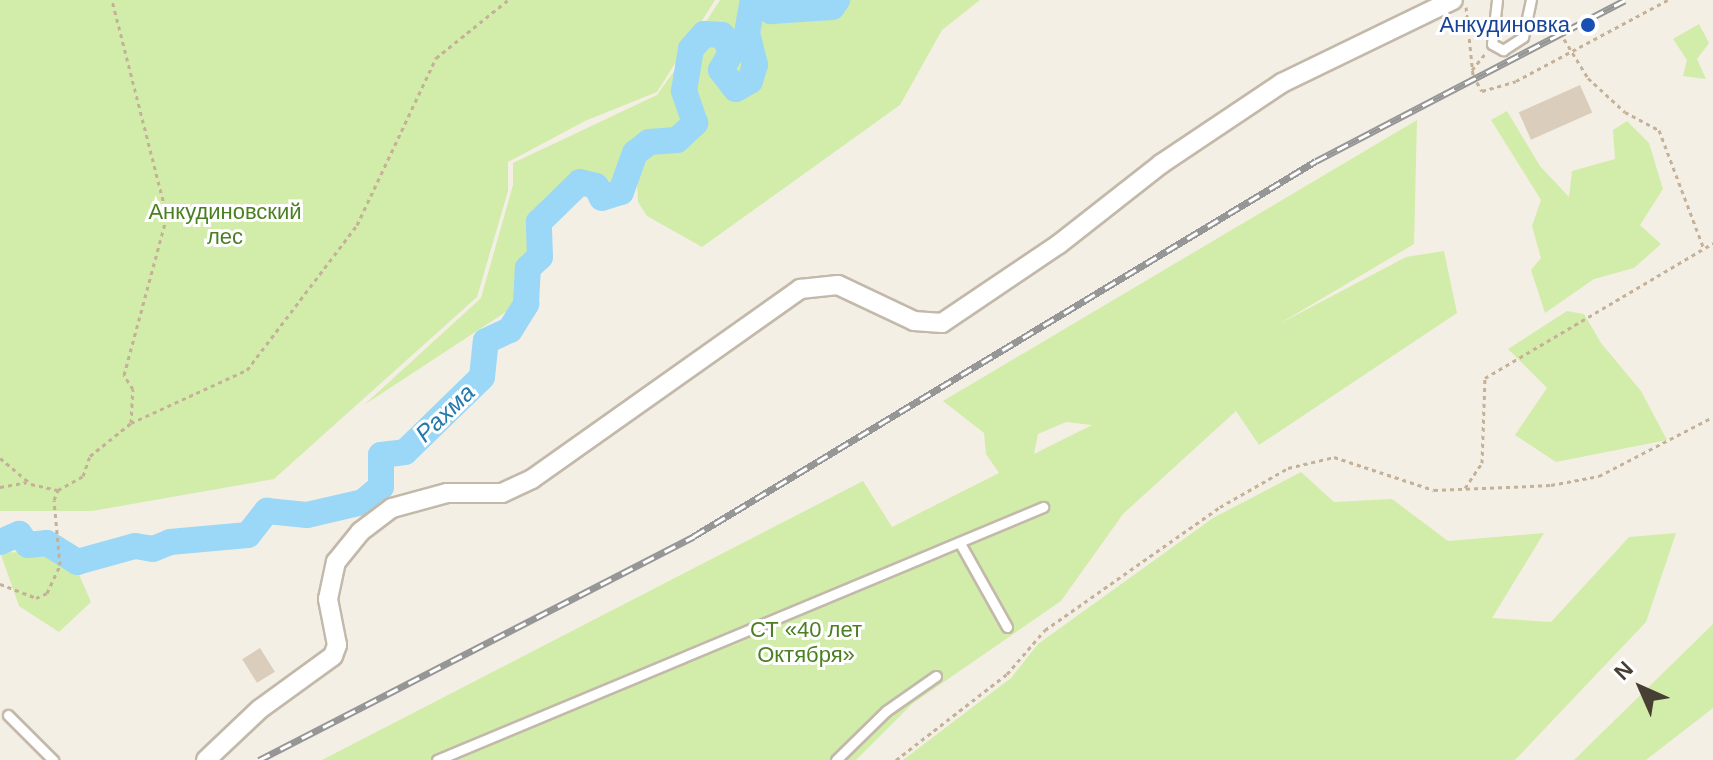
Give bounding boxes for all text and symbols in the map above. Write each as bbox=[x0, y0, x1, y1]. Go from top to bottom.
place label: Анкудиновка bbox=[1439, 12, 1570, 38]
marker: Анкудиновка bbox=[1577, 14, 1599, 36]
park label: Анкудиновский лес bbox=[148, 198, 302, 250]
water label: Рахма bbox=[409, 378, 481, 448]
park label: СТ «40 лет Октября» bbox=[750, 616, 862, 668]
north arrow bbox=[1601, 648, 1681, 728]
text: N bbox=[1609, 656, 1638, 685]

